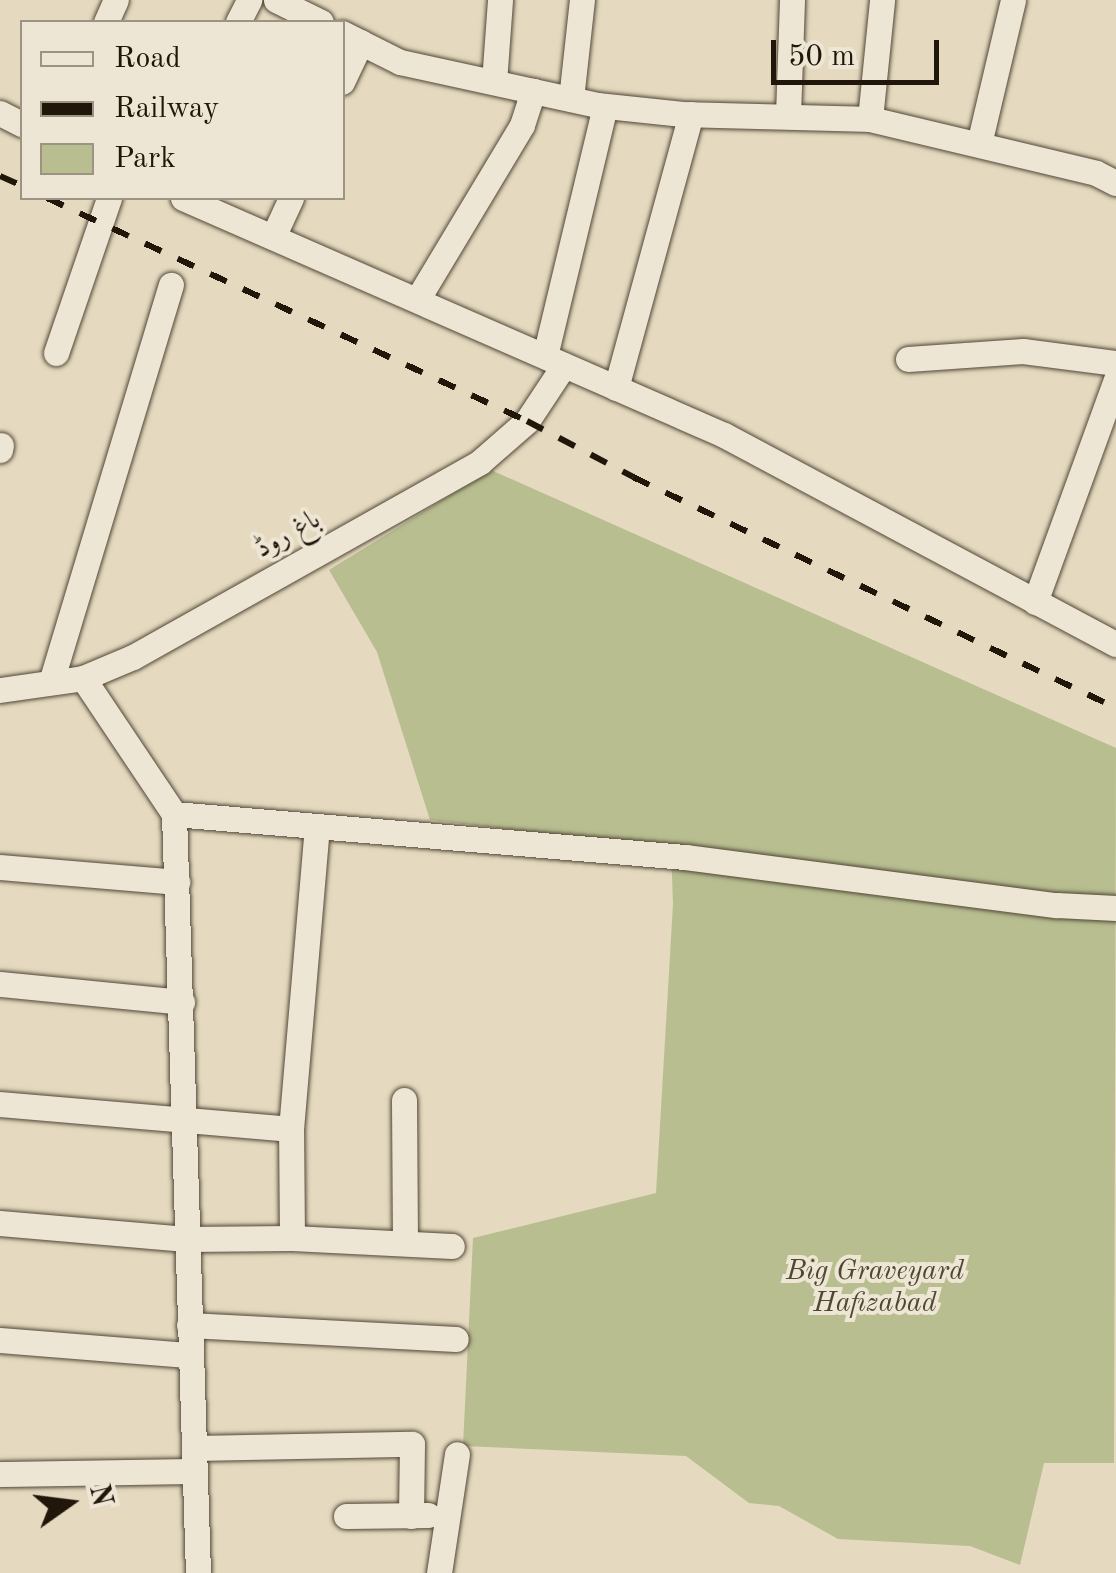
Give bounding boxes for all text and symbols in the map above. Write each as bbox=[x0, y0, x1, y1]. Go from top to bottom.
legend bbox=[20, 20, 345, 200]
scale bar bbox=[776, 20, 944, 82]
text: 50 m bbox=[788, 42, 855, 72]
text: Road bbox=[114, 44, 181, 74]
text: Railway bbox=[114, 94, 219, 124]
text: Park bbox=[114, 144, 176, 174]
street label: باغ روڈ bbox=[249, 503, 327, 567]
park label: Big Graveyard Hafizabad bbox=[786, 1255, 964, 1321]
north arrow bbox=[20, 1453, 120, 1553]
text: N bbox=[83, 1482, 115, 1510]

